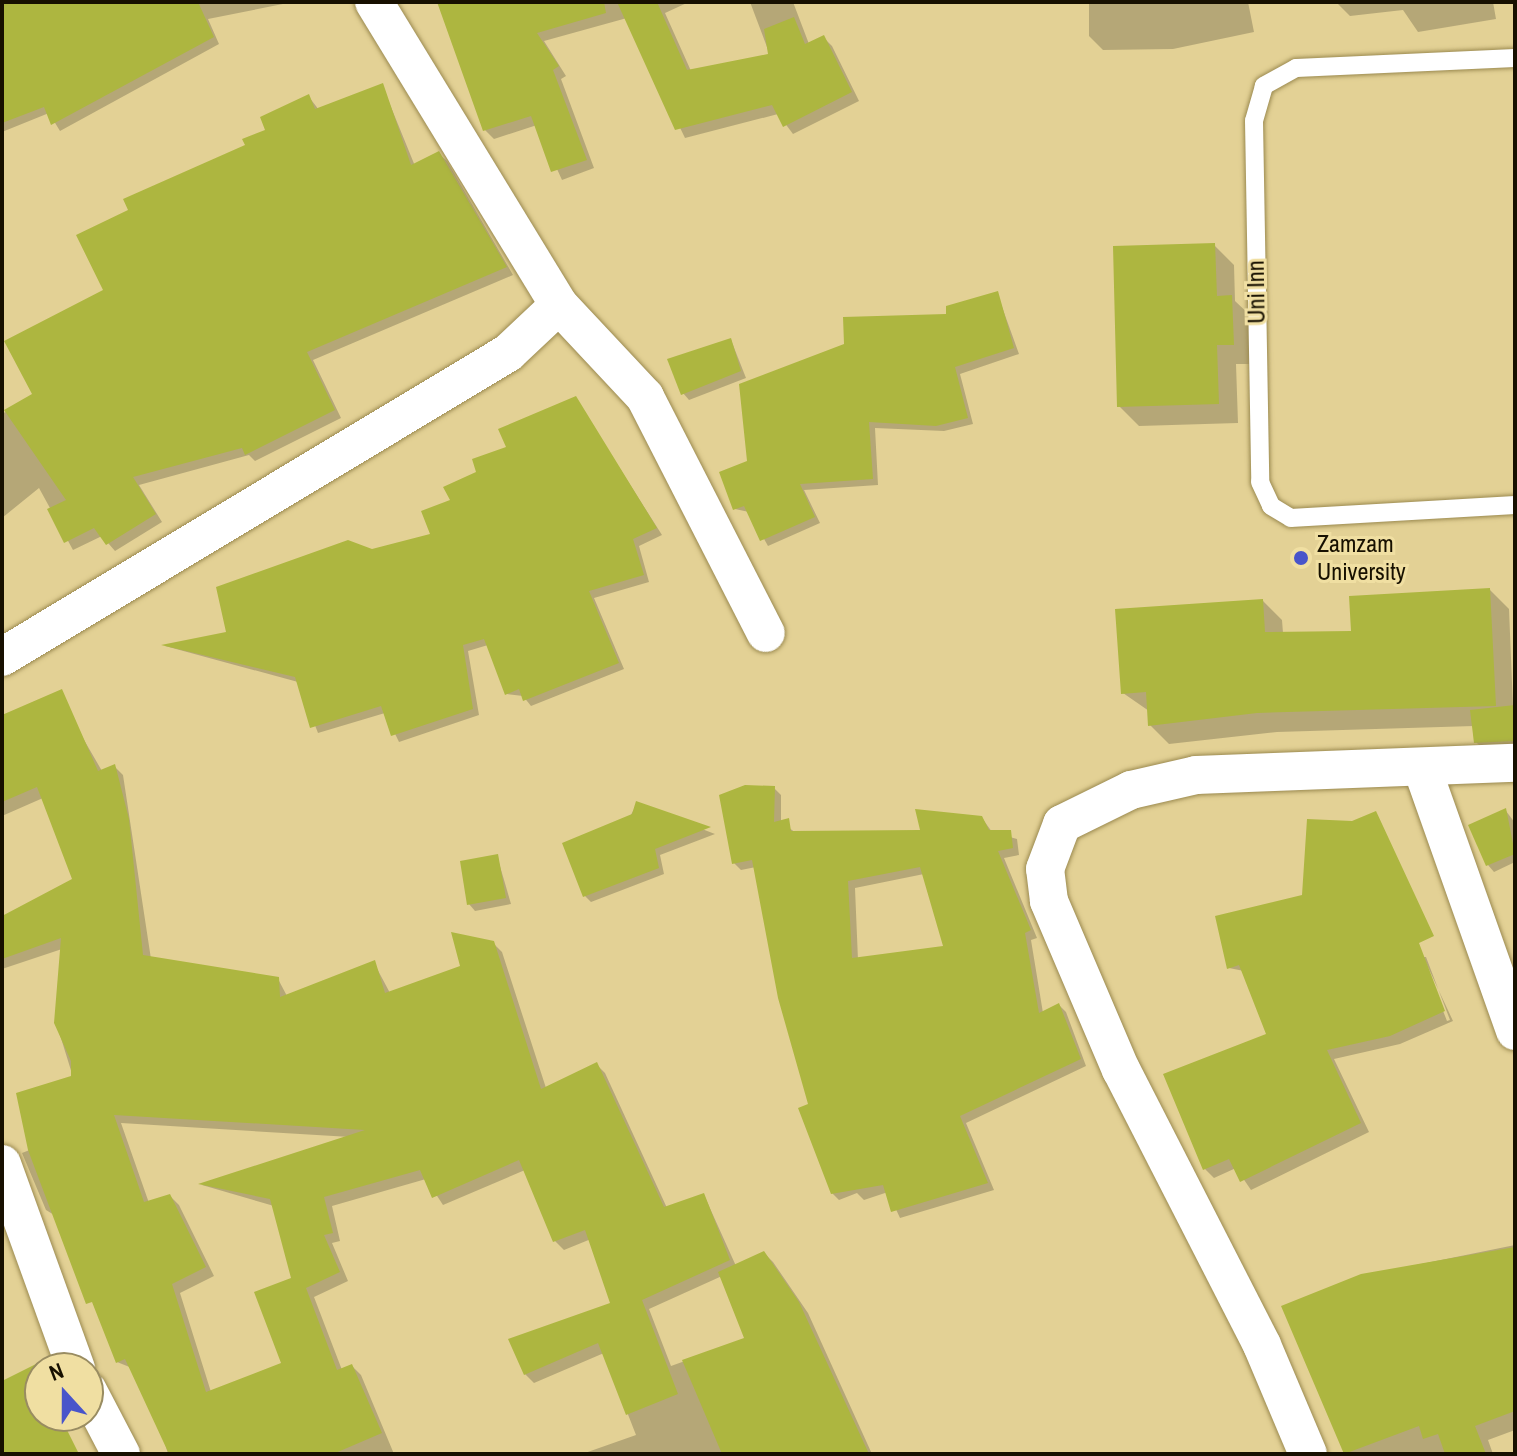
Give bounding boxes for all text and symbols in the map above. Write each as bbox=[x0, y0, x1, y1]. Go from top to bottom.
street label: Uni Inn bbox=[1241, 260, 1271, 324]
place label: Zamzam University bbox=[1317, 530, 1406, 586]
marker: Zamzam University bbox=[1292, 549, 1310, 567]
north arrow bbox=[24, 1352, 104, 1432]
text: N bbox=[45, 1355, 68, 1388]

